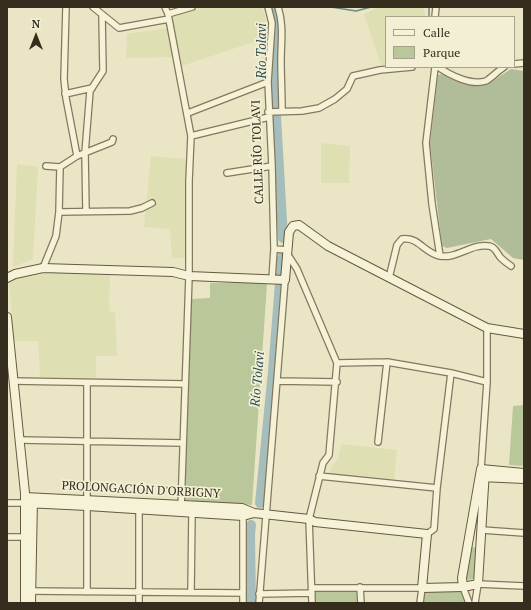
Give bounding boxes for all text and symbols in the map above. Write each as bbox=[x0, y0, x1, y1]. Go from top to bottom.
north arrow bbox=[16, 16, 56, 56]
legend bbox=[385, 16, 515, 68]
text: N bbox=[32, 17, 40, 31]
water label: Río Tolavi bbox=[254, 23, 270, 79]
text: Calle bbox=[423, 25, 450, 40]
text: Parque bbox=[423, 45, 460, 60]
street label: CALLE RÍO TOLAVI bbox=[249, 100, 267, 204]
water label: Río Tolavi bbox=[248, 351, 268, 407]
street label: PROLONGACIÓN D'ORBIGNY bbox=[61, 479, 221, 501]

